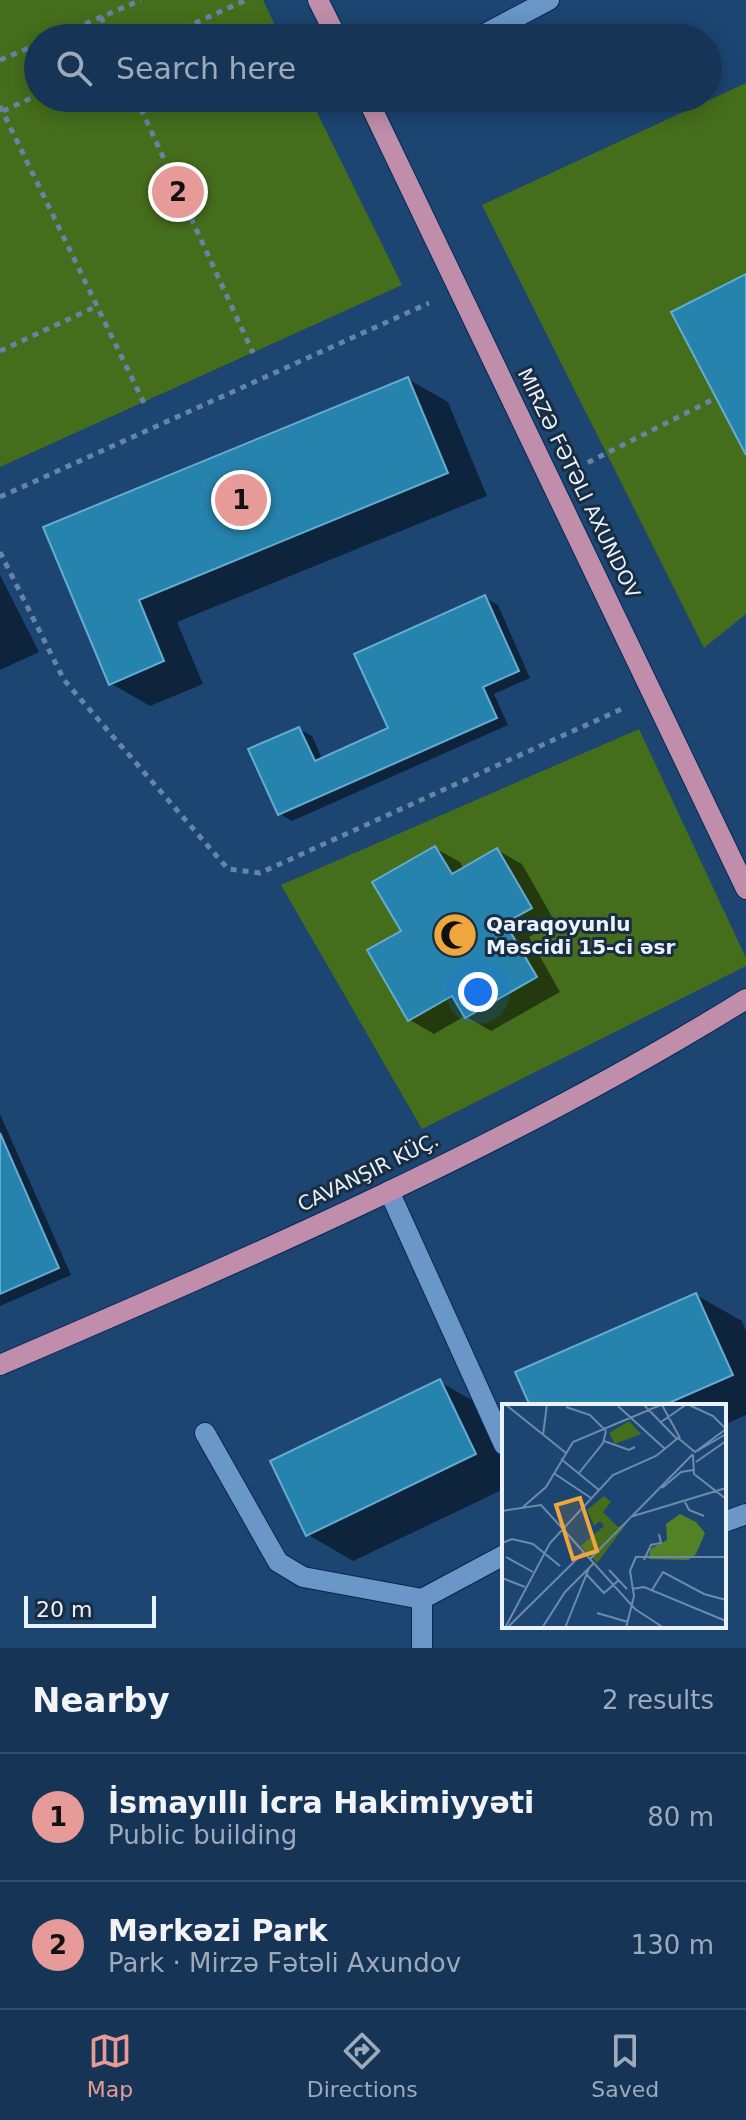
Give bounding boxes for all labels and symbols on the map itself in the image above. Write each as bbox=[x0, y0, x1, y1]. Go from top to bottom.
pin: 2 bbox=[152, 162, 204, 222]
street label: MIRZƏ FƏTƏLI AXUNDOV bbox=[513, 364, 645, 602]
pin: 1 bbox=[215, 470, 267, 530]
mosque icon: Qaraqoyunlu Məscidi 15-ci əsr bbox=[431, 911, 479, 959]
place label: Qaraqoyunlu Məscidi 15-ci əsr bbox=[486, 912, 675, 959]
your location bbox=[458, 972, 498, 1012]
street label: CAVANŞIR KÜÇ. bbox=[294, 1128, 442, 1216]
inset map bbox=[502, 1404, 726, 1628]
scale bar bbox=[24, 1592, 156, 1628]

